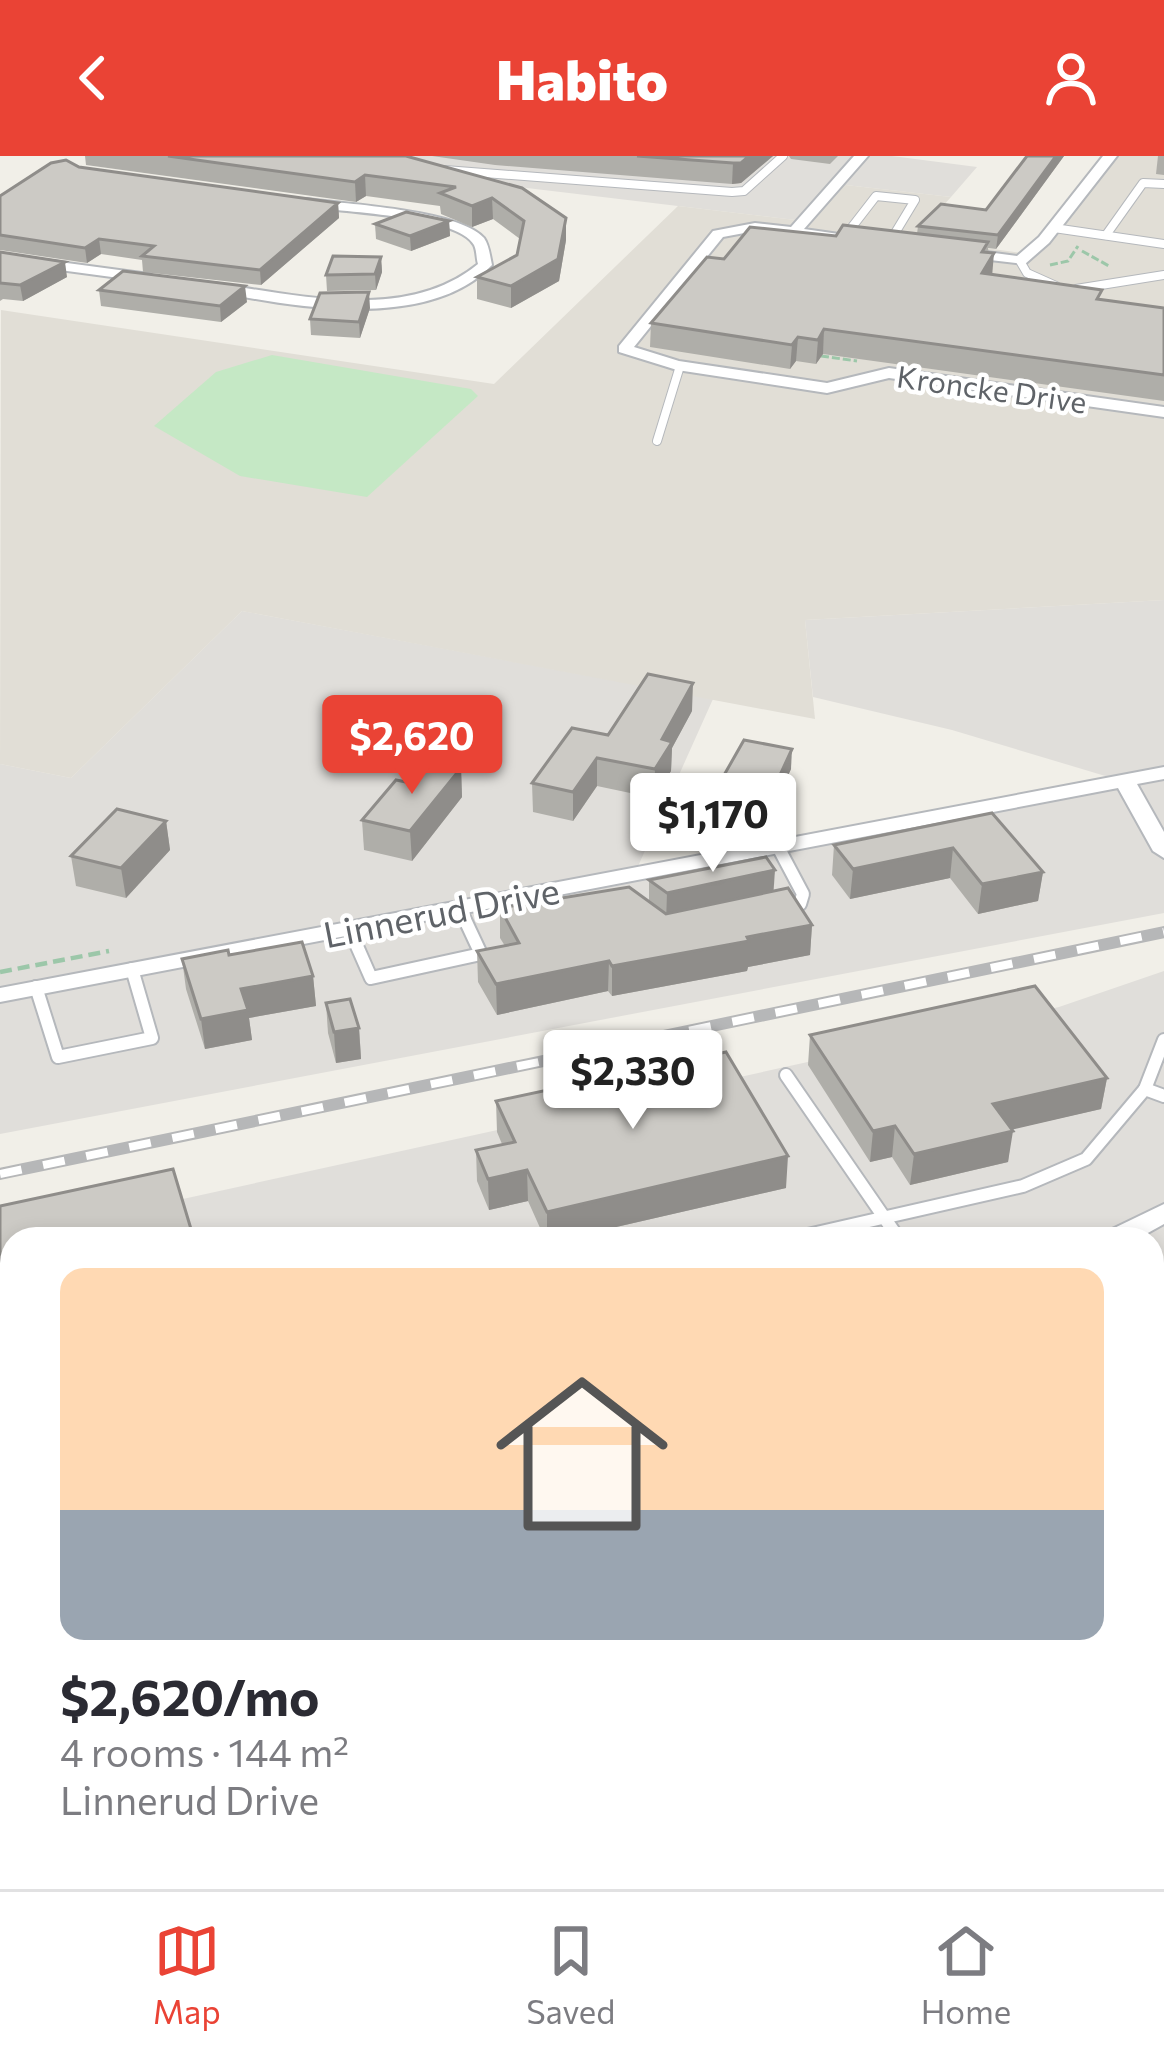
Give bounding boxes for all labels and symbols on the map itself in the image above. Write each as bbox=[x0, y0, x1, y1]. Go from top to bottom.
street label: Kroncke Drive bbox=[895, 356, 1089, 420]
pin: $2,620 bbox=[314, 695, 510, 797]
pin: $1,170 bbox=[615, 773, 811, 875]
street label: Linnerud Drive bbox=[319, 867, 563, 955]
pin: $2,330 bbox=[535, 1030, 731, 1132]

